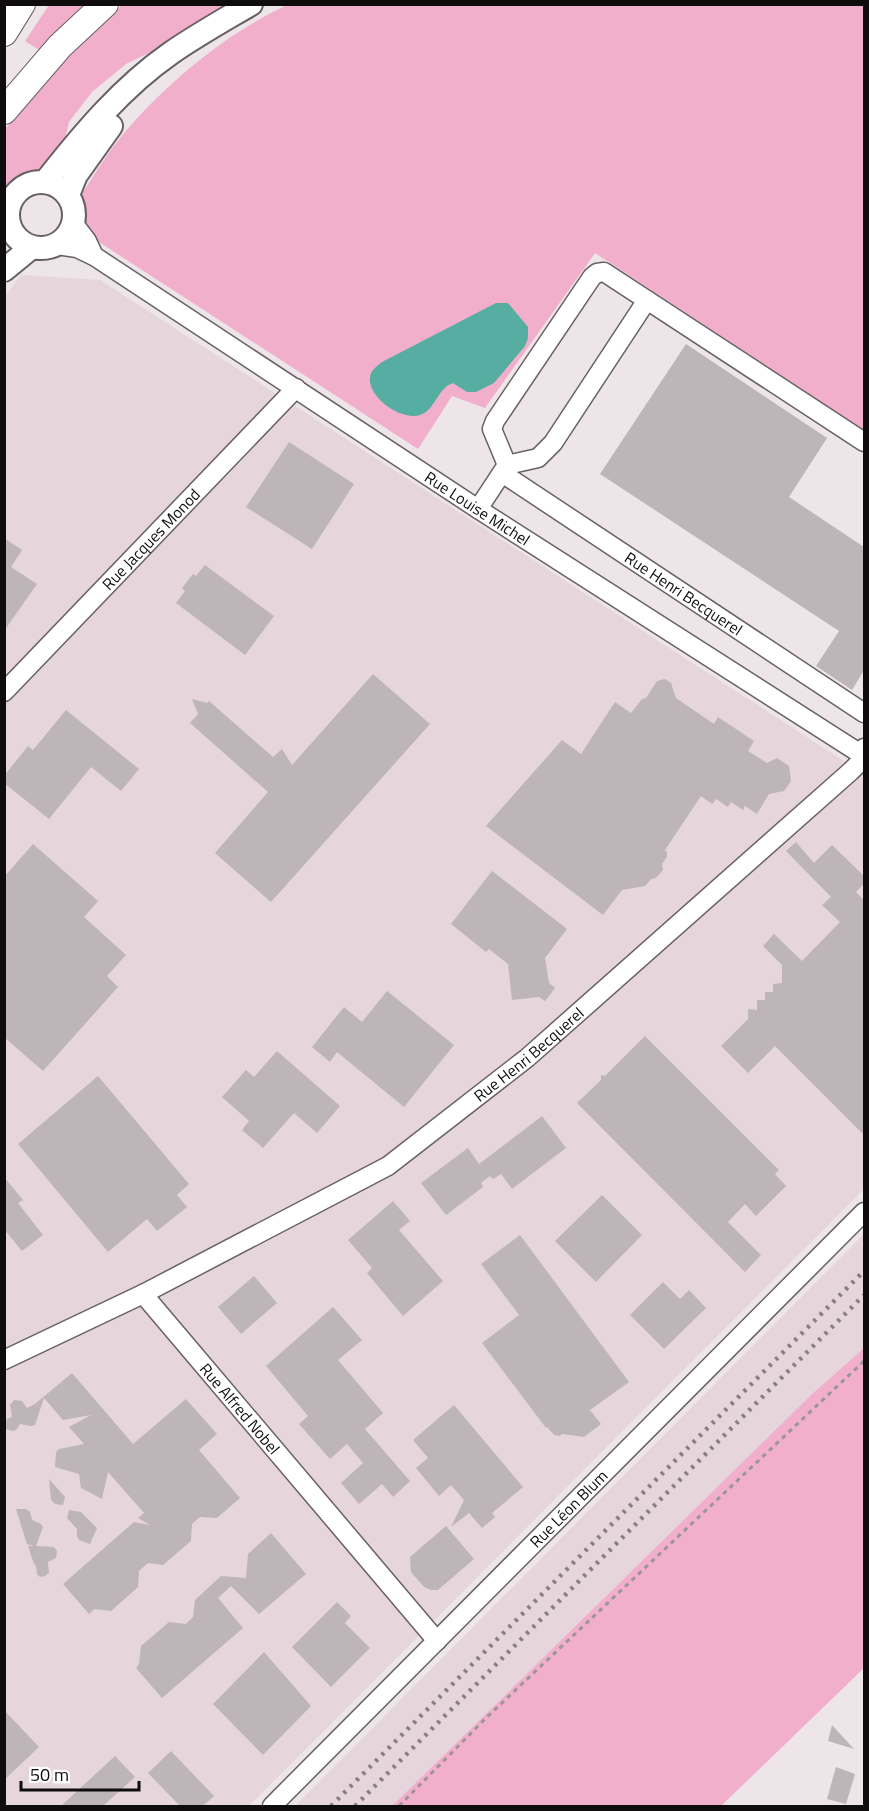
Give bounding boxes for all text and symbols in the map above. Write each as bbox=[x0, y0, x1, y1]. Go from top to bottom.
street label: Rue Louise Michel bbox=[420, 465, 535, 551]
street label: Rue Jacques Monod bbox=[96, 483, 206, 595]
street label: Rue Henri Becquerel bbox=[620, 546, 747, 641]
street label: Rue Henri Becquerel bbox=[468, 1001, 589, 1107]
street label: Rue Alfred Nobel bbox=[194, 1358, 286, 1460]
street label: Rue Léon Blum bbox=[524, 1464, 613, 1553]
scale bar bbox=[21, 1754, 140, 1792]
text: 50 m bbox=[30, 1761, 69, 1788]

